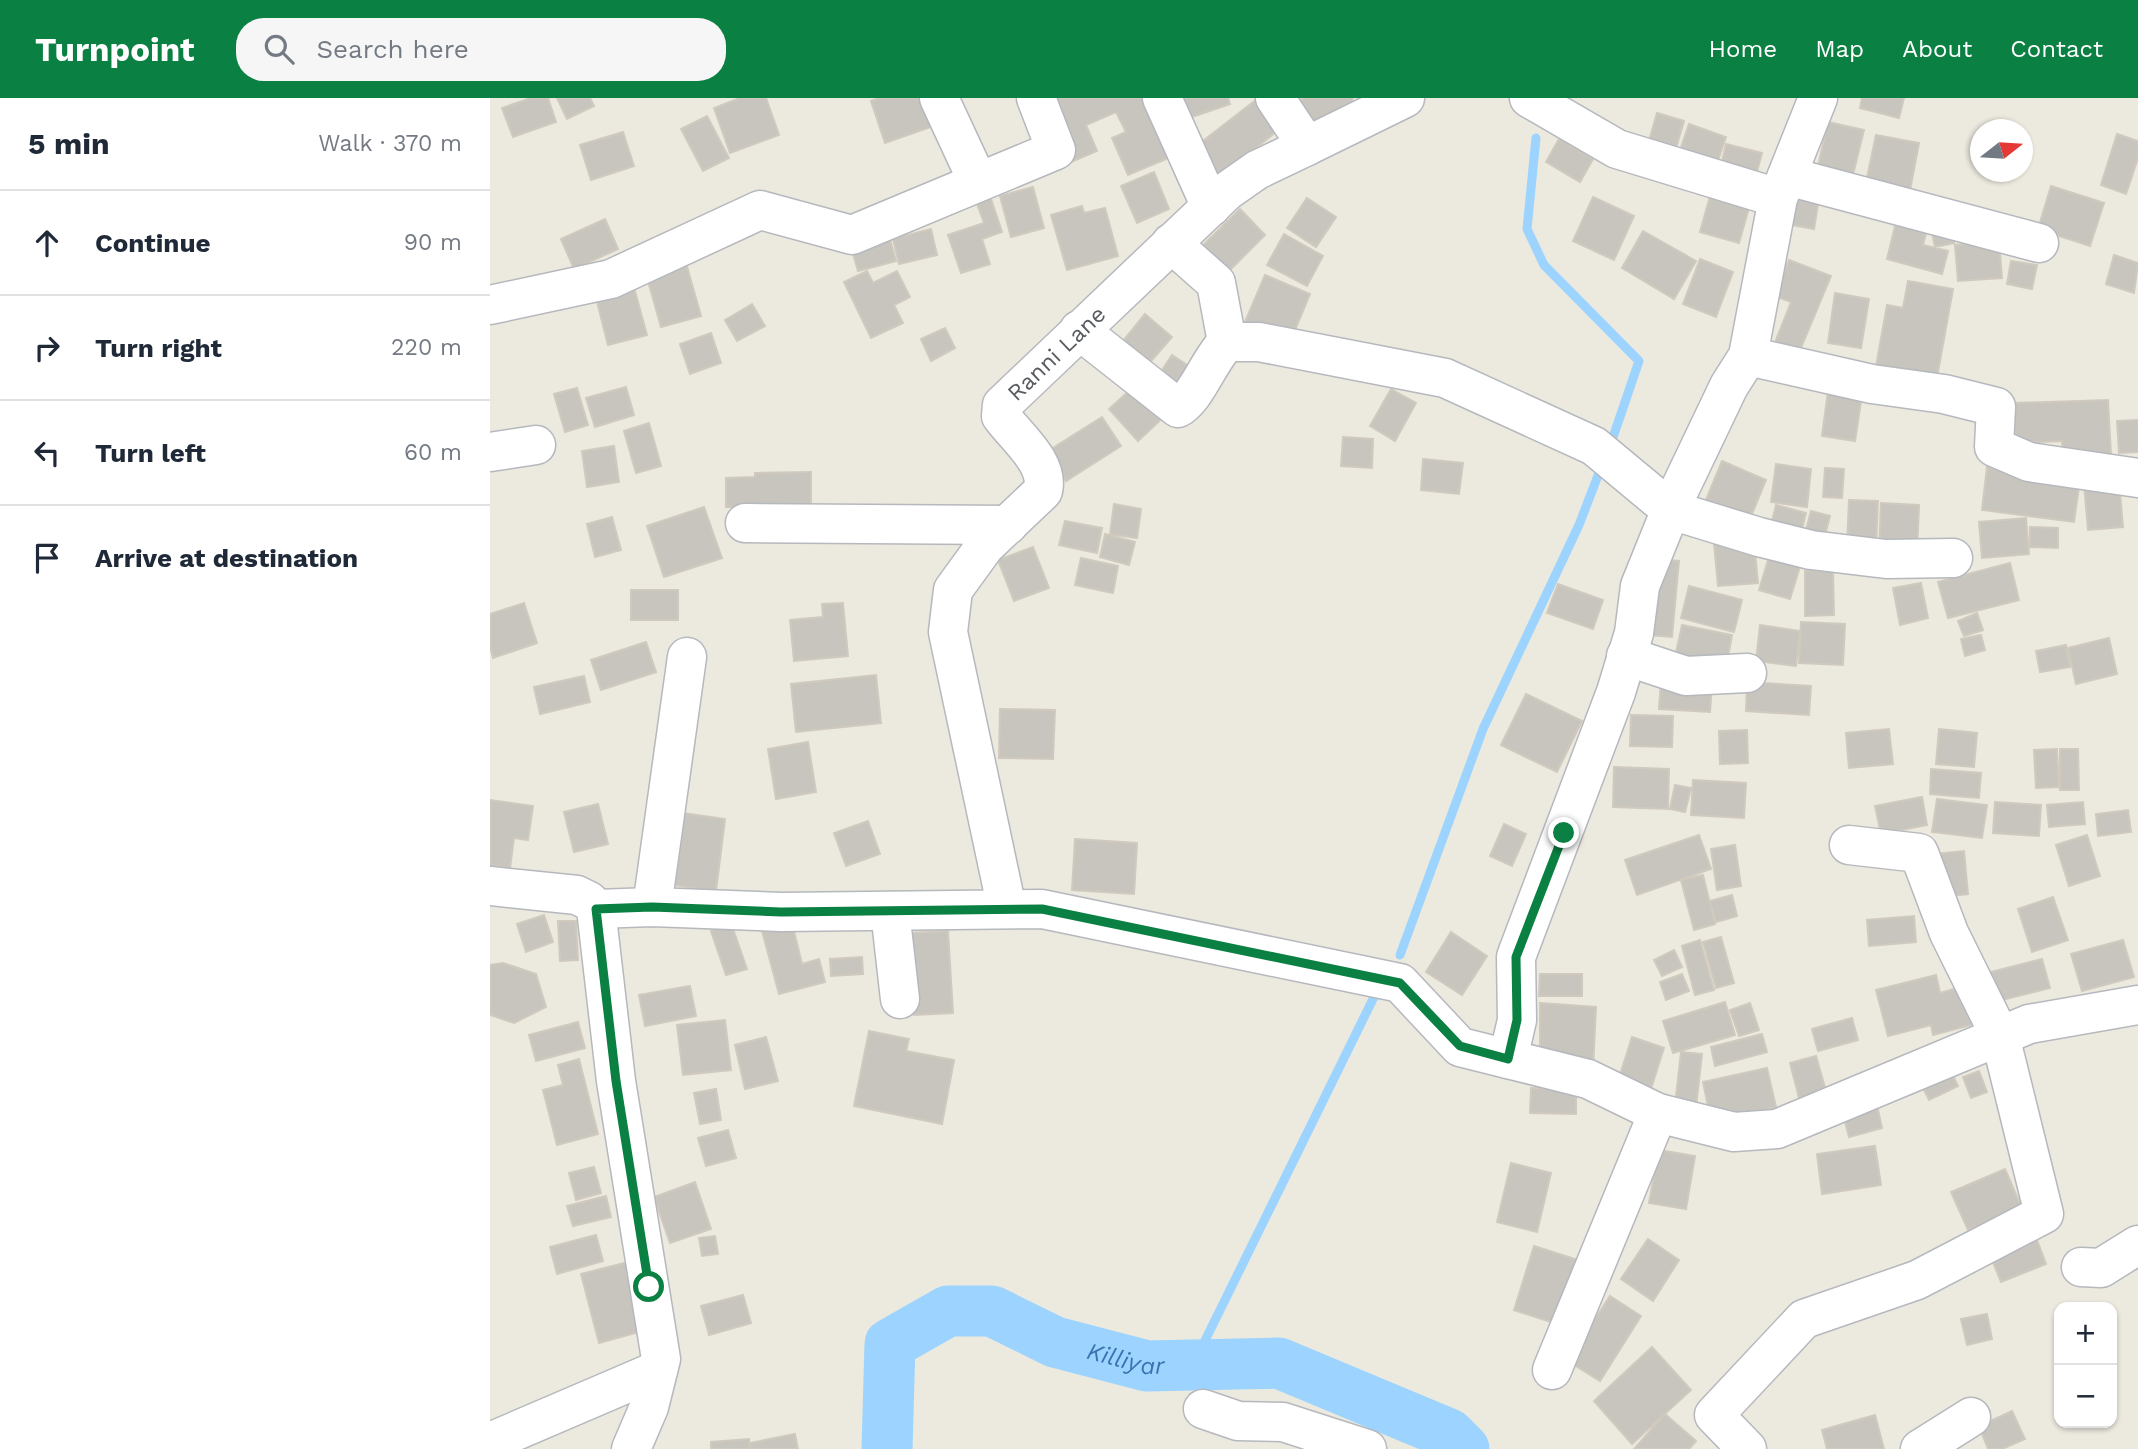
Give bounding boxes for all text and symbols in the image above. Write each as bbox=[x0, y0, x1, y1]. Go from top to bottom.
search box bbox=[236, 18, 726, 81]
text: Turnpoint bbox=[35, 30, 194, 69]
icon: search bbox=[260, 30, 298, 68]
text: Search here bbox=[316, 34, 469, 64]
text: Home bbox=[1709, 35, 1777, 63]
text: Map bbox=[1815, 35, 1864, 63]
text: About bbox=[1902, 35, 1972, 63]
text: Contact bbox=[2010, 35, 2103, 63]
north arrow bbox=[1970, 119, 2033, 182]
text: 5 min bbox=[28, 126, 110, 161]
text: Walk · 370 m bbox=[318, 130, 462, 157]
icon: ahead bbox=[28, 224, 66, 262]
text: Continue bbox=[95, 228, 211, 258]
text: 90 m bbox=[404, 229, 462, 256]
street label: Ranni Lane bbox=[1002, 301, 1111, 407]
icon: right bbox=[28, 329, 66, 367]
text: Turn right bbox=[95, 333, 222, 363]
text: 220 m bbox=[391, 334, 462, 361]
icon: left bbox=[28, 434, 66, 472]
text: Turn left bbox=[95, 438, 206, 468]
text: 60 m bbox=[404, 439, 462, 466]
icon: arrive bbox=[28, 539, 66, 577]
text: Arrive at destination bbox=[95, 543, 358, 573]
route end bbox=[1548, 817, 1579, 848]
route start bbox=[633, 1271, 664, 1302]
map controls bbox=[2054, 1302, 2117, 1428]
button: + bbox=[2054, 1302, 2117, 1365]
water label: Killiyar bbox=[1084, 1337, 1166, 1380]
button: − bbox=[2054, 1365, 2117, 1428]

